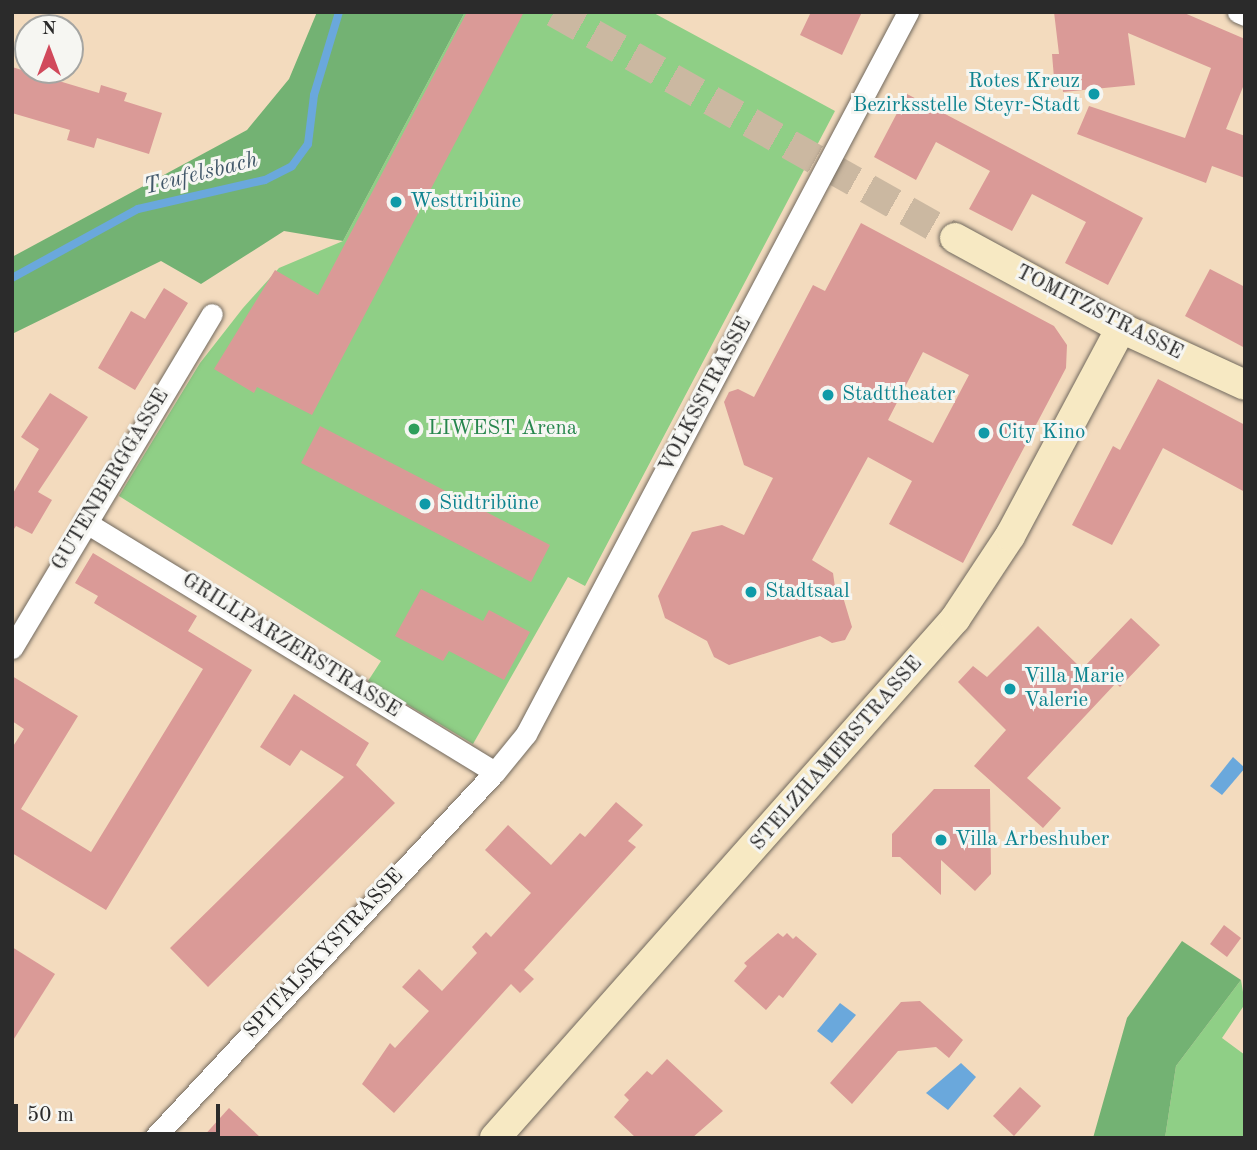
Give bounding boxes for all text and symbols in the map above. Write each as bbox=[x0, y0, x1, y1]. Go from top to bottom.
north arrow bbox=[14, 14, 84, 84]
text: N bbox=[42, 20, 56, 39]
place label: Rotes Kreuz Bezirksstelle Steyr-Stadt bbox=[853, 69, 1080, 119]
marker: Rotes Kreuz Bezirksstelle Steyr-Stadt bbox=[1086, 86, 1102, 102]
water label: Teufelsbach bbox=[141, 147, 261, 201]
place label: Westtribüne bbox=[410, 189, 521, 215]
marker: Westtribüne bbox=[388, 194, 404, 210]
street label: TOMITZSTRASSE bbox=[1011, 260, 1187, 366]
street label: VOLKSSTRASSE bbox=[654, 313, 758, 477]
place label: Stadttheater bbox=[842, 382, 955, 408]
street label: GUTENBERGGASSE bbox=[47, 385, 175, 575]
marker: Stadttheater bbox=[820, 387, 836, 403]
place label: LIWEST Arena bbox=[428, 416, 577, 442]
place label: City Kino bbox=[998, 420, 1085, 446]
marker: LIWEST Arena bbox=[406, 421, 422, 437]
marker: City Kino bbox=[976, 425, 992, 441]
place label: Südtribüne bbox=[439, 491, 539, 517]
marker: Südtribüne bbox=[417, 496, 433, 512]
street label: GRILLPARZERSTRASSE bbox=[177, 568, 405, 724]
place label: Stadtsaal bbox=[765, 579, 850, 605]
marker: Stadtsaal bbox=[743, 584, 759, 600]
street label: STELZHAMERSTRASSE bbox=[746, 652, 928, 856]
place label: Villa Marie Valerie bbox=[1024, 664, 1124, 714]
marker: Villa Marie Valerie bbox=[1002, 681, 1018, 697]
place label: Villa Arbeshuber bbox=[955, 827, 1109, 853]
marker: Villa Arbeshuber bbox=[933, 832, 949, 848]
street label: SPITALSKYSTRASSE bbox=[239, 864, 409, 1044]
scale bar bbox=[18, 1090, 224, 1134]
text: 50 m bbox=[27, 1105, 74, 1126]

